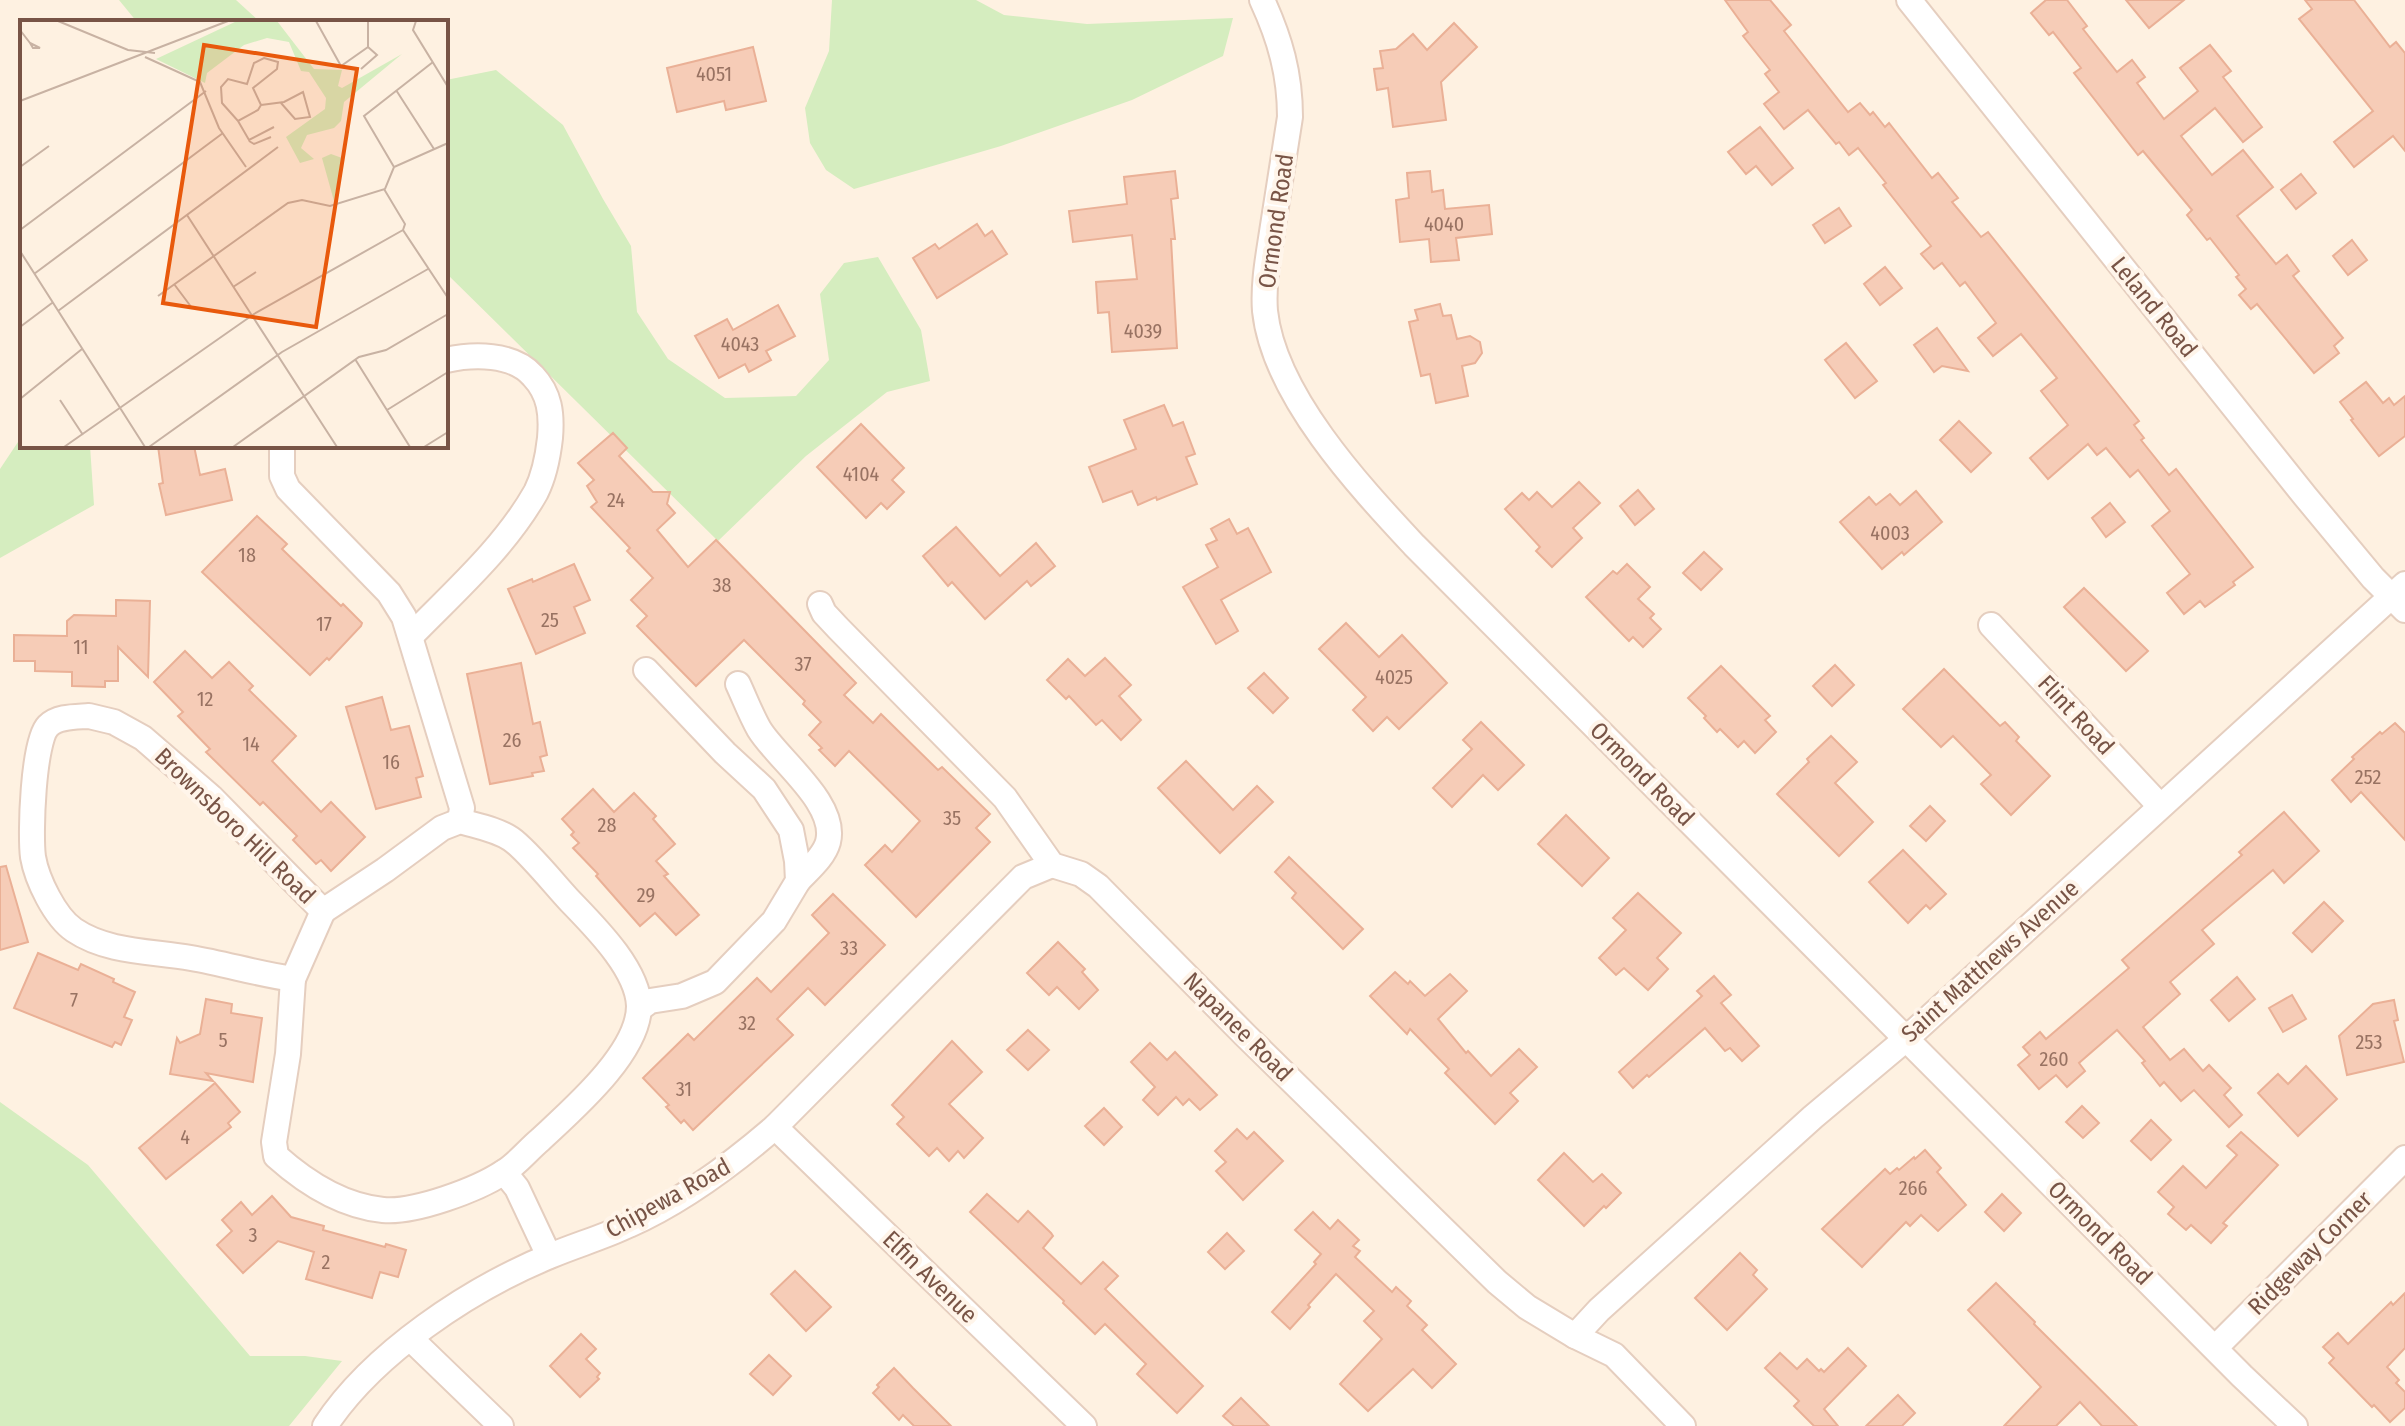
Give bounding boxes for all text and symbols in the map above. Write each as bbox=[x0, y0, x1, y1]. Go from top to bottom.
inset map bbox=[20, 20, 448, 448]
house number: 4051 bbox=[696, 62, 732, 86]
street label: Ormond Road bbox=[1253, 152, 1299, 290]
house number: 4040 bbox=[1424, 212, 1464, 236]
street label: Leland Road bbox=[2105, 251, 2203, 363]
house number: 4039 bbox=[1124, 319, 1162, 343]
house number: 4043 bbox=[721, 332, 759, 356]
house number: 4104 bbox=[843, 462, 880, 486]
house number: 24 bbox=[607, 488, 625, 512]
house number: 4003 bbox=[1870, 521, 1910, 545]
house number: 18 bbox=[238, 543, 256, 567]
house number: 38 bbox=[712, 573, 732, 597]
house number: 25 bbox=[541, 608, 559, 632]
house number: 17 bbox=[316, 612, 332, 636]
house number: 11 bbox=[73, 635, 89, 659]
house number: 37 bbox=[794, 652, 812, 676]
house number: 4025 bbox=[1375, 665, 1413, 689]
street label: Flint Road bbox=[2032, 669, 2120, 761]
house number: 12 bbox=[197, 687, 213, 711]
street label: Ormond Road bbox=[1584, 716, 1700, 832]
house number: 26 bbox=[503, 728, 521, 752]
house number: 14 bbox=[242, 732, 260, 756]
street label: Brownsboro Hill Road bbox=[149, 742, 321, 910]
house number: 16 bbox=[382, 750, 400, 774]
house number: 252 bbox=[2355, 765, 2381, 789]
house number: 35 bbox=[943, 806, 961, 830]
house number: 28 bbox=[598, 813, 616, 837]
street label: Saint Matthews Avenue bbox=[1896, 874, 2084, 1048]
house number: 29 bbox=[637, 883, 655, 907]
house number: 33 bbox=[840, 936, 858, 960]
street label: Napanee Road bbox=[1178, 967, 1298, 1087]
house number: 7 bbox=[70, 988, 78, 1012]
house number: 32 bbox=[738, 1011, 756, 1035]
house number: 5 bbox=[218, 1028, 228, 1052]
house number: 253 bbox=[2356, 1030, 2382, 1054]
house number: 260 bbox=[2039, 1047, 2069, 1071]
house number: 31 bbox=[676, 1077, 692, 1101]
house number: 4 bbox=[180, 1125, 190, 1149]
street label: Chipewa Road bbox=[601, 1152, 735, 1244]
street label: Ormond Road bbox=[2042, 1175, 2158, 1291]
house number: 266 bbox=[1899, 1176, 1927, 1200]
street label: Ridgeway Corner bbox=[2242, 1185, 2378, 1321]
house number: 3 bbox=[248, 1223, 258, 1247]
street label: Elfin Avenue bbox=[877, 1225, 983, 1329]
house number: 2 bbox=[322, 1250, 331, 1274]

